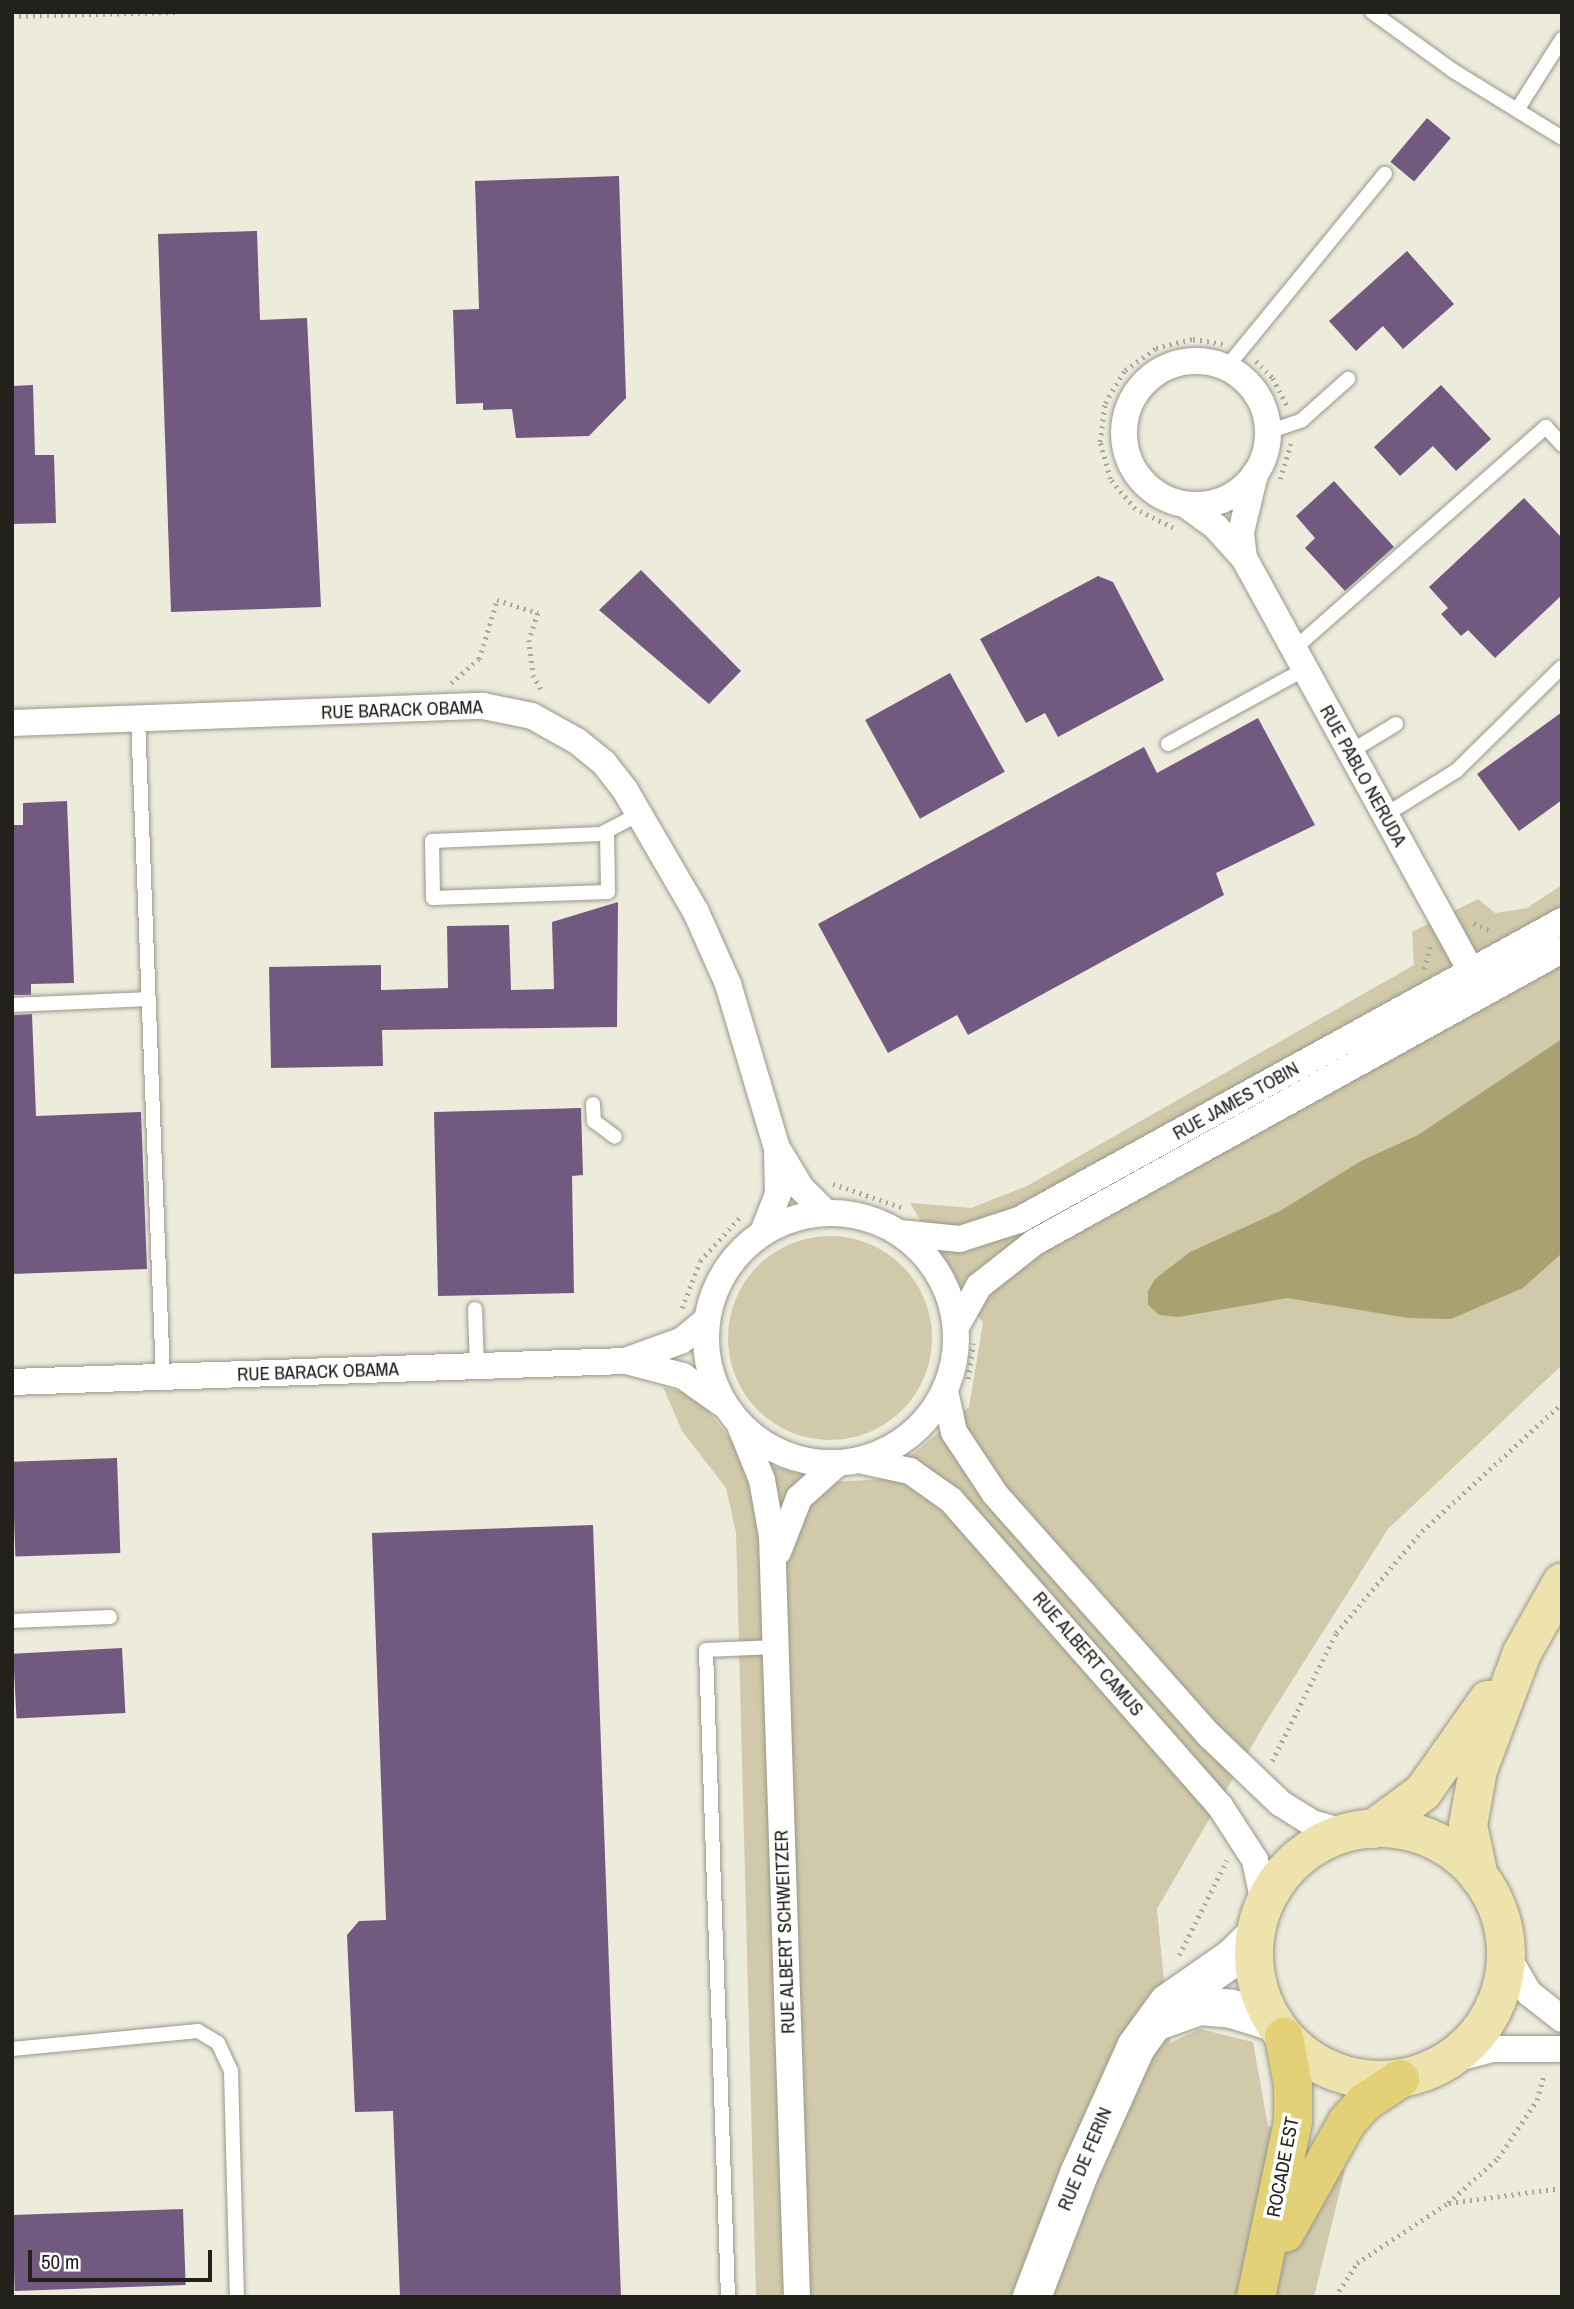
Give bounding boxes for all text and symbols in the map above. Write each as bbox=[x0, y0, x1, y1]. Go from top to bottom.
street label: RUE BARACK OBAMA bbox=[321, 696, 483, 724]
street label: RUE PABLO NERUDA bbox=[1315, 701, 1411, 851]
street label: RUE JAMES TOBIN bbox=[1169, 1057, 1303, 1145]
street label: RUE BARACK OBAMA bbox=[237, 1358, 399, 1386]
street label: RUE ALBERT CAMUS bbox=[1028, 1587, 1148, 1721]
street label: RUE ALBERT SCHWEITZER bbox=[770, 1829, 800, 2035]
street label: RUE DE FERIN bbox=[1053, 2104, 1117, 2214]
street label: ROCADE EST bbox=[1262, 2115, 1304, 2219]
scale bar bbox=[32, 2236, 215, 2280]
text: 50 m bbox=[41, 2247, 79, 2276]

